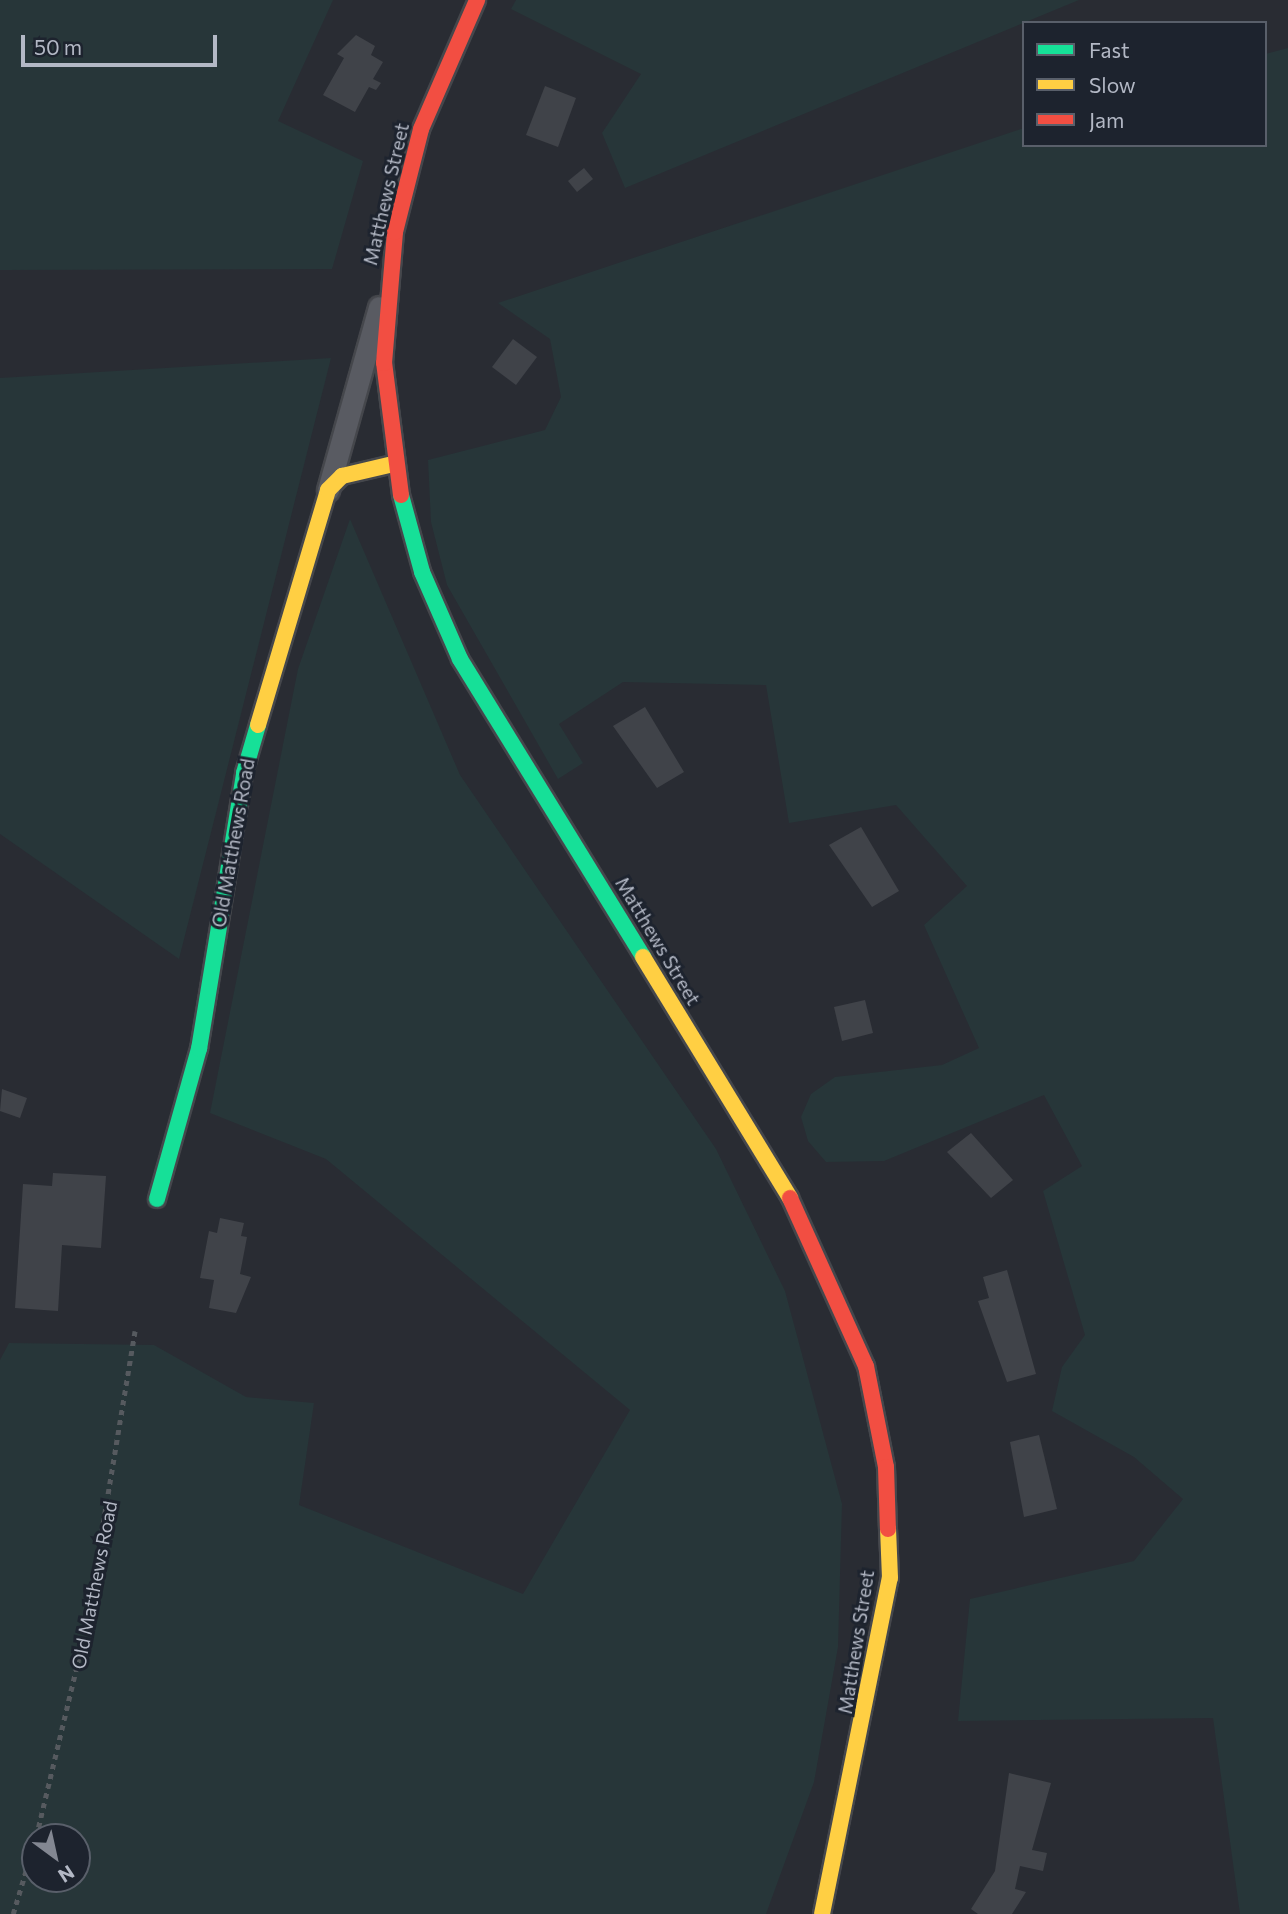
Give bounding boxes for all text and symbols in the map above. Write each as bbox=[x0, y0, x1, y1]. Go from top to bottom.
scale bar bbox=[24, 21, 220, 65]
legend bbox=[1022, 21, 1267, 147]
text: 50 m bbox=[34, 34, 82, 59]
text: Fast bbox=[1089, 37, 1130, 62]
text: Slow bbox=[1089, 72, 1136, 97]
text: Jam bbox=[1089, 107, 1124, 132]
street label: Matthews Street bbox=[359, 121, 413, 267]
street label: Old Matthews Road bbox=[207, 757, 259, 929]
street label: Matthews Street bbox=[611, 873, 705, 1009]
street label: Old Matthews Road bbox=[66, 1499, 122, 1671]
street label: Matthews Street bbox=[833, 1568, 879, 1716]
north arrow bbox=[21, 1823, 91, 1893]
text: N bbox=[54, 1861, 79, 1888]

